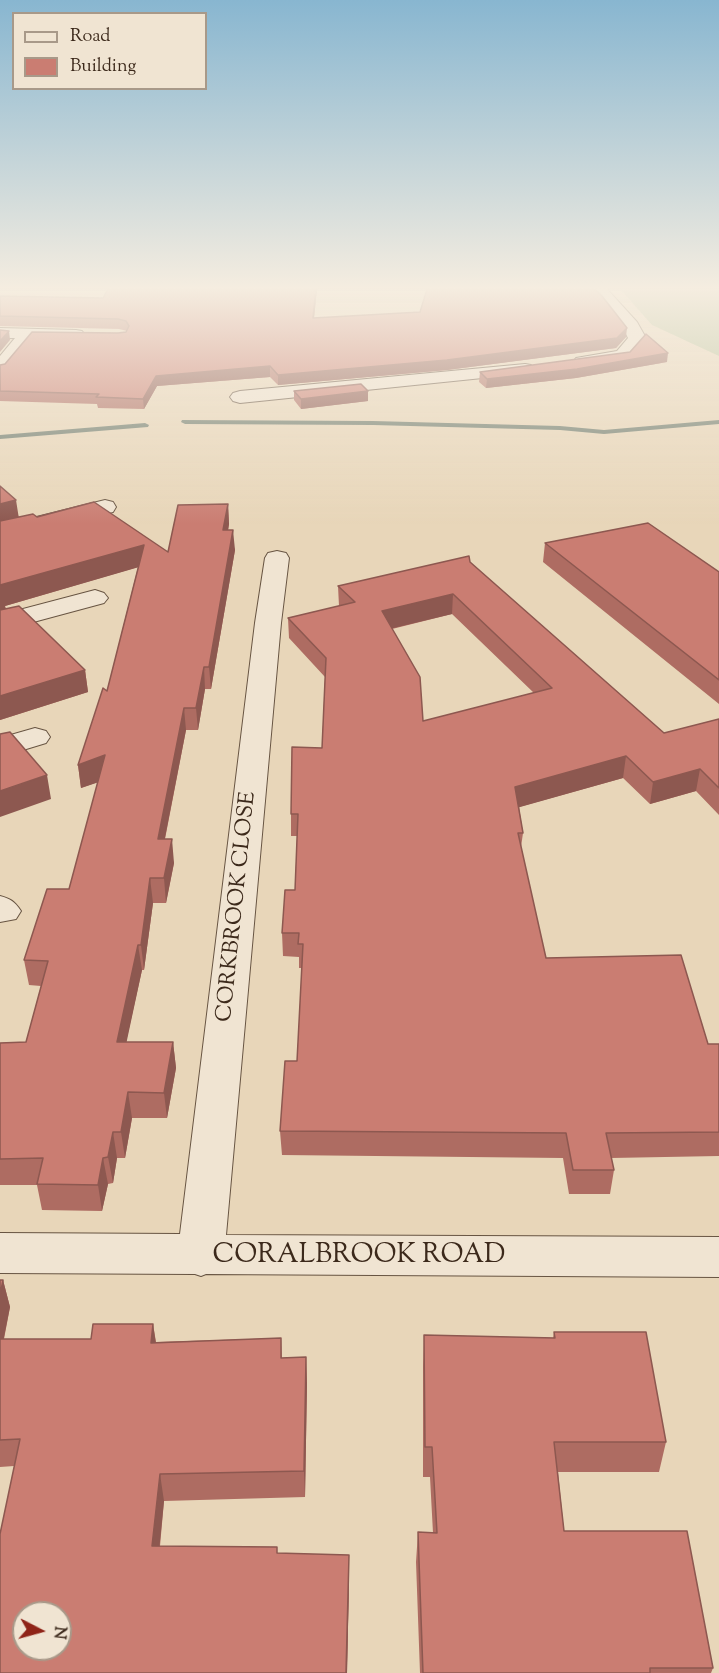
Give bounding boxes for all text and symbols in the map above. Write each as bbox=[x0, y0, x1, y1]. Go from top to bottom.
legend bbox=[12, 12, 207, 90]
text: Road bbox=[70, 24, 110, 50]
text: Building bbox=[70, 54, 136, 80]
street label: CORKBROOK CLOSE bbox=[213, 790, 263, 1024]
street label: CORALBROOK ROAD bbox=[212, 1241, 506, 1273]
north arrow bbox=[12, 1601, 72, 1661]
text: N bbox=[46, 1625, 71, 1640]

